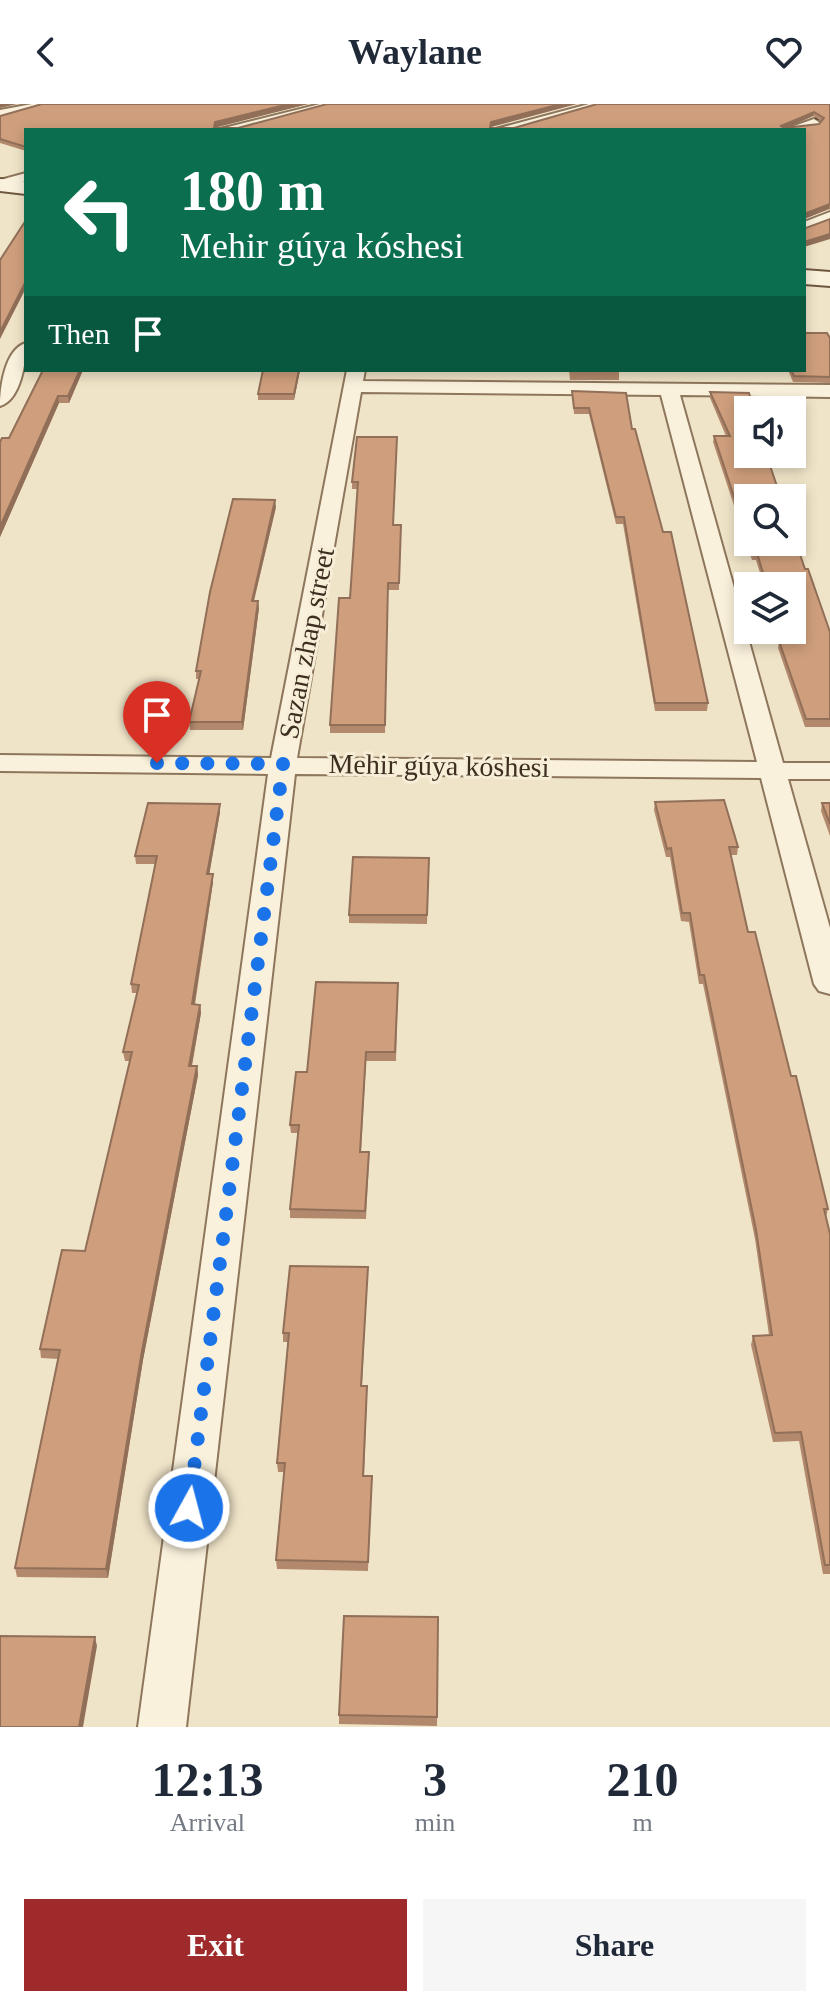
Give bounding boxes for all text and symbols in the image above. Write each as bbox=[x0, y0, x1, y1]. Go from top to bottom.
icon: back bbox=[24, 30, 68, 74]
icon: heart bbox=[762, 30, 806, 74]
text: Waylane bbox=[348, 32, 482, 72]
icon: left bbox=[48, 160, 152, 264]
text: 180 m bbox=[180, 160, 325, 222]
text: Mehir gúyа kóshesi bbox=[180, 226, 464, 266]
icon: arrive bbox=[126, 312, 170, 356]
text: Then bbox=[48, 317, 110, 350]
map controls bbox=[734, 396, 806, 644]
button: sound bbox=[734, 396, 806, 468]
button: search bbox=[734, 484, 806, 556]
street label: Sazan zhap street bbox=[273, 545, 340, 741]
button: layers bbox=[734, 572, 806, 644]
pin bbox=[123, 681, 191, 763]
icon: arrive bbox=[135, 693, 179, 737]
street label: Mehir gúyа kóshesi bbox=[328, 748, 550, 783]
position arrow bbox=[147, 1466, 231, 1550]
text: 12:13 bbox=[151, 1753, 263, 1806]
text: 3 bbox=[423, 1753, 447, 1806]
text: 210 bbox=[607, 1753, 679, 1806]
text: Arrival bbox=[170, 1808, 245, 1837]
text: min bbox=[415, 1808, 455, 1837]
text: m bbox=[632, 1808, 653, 1837]
button: Exit bbox=[24, 1899, 407, 1991]
button: Share bbox=[423, 1899, 806, 1991]

